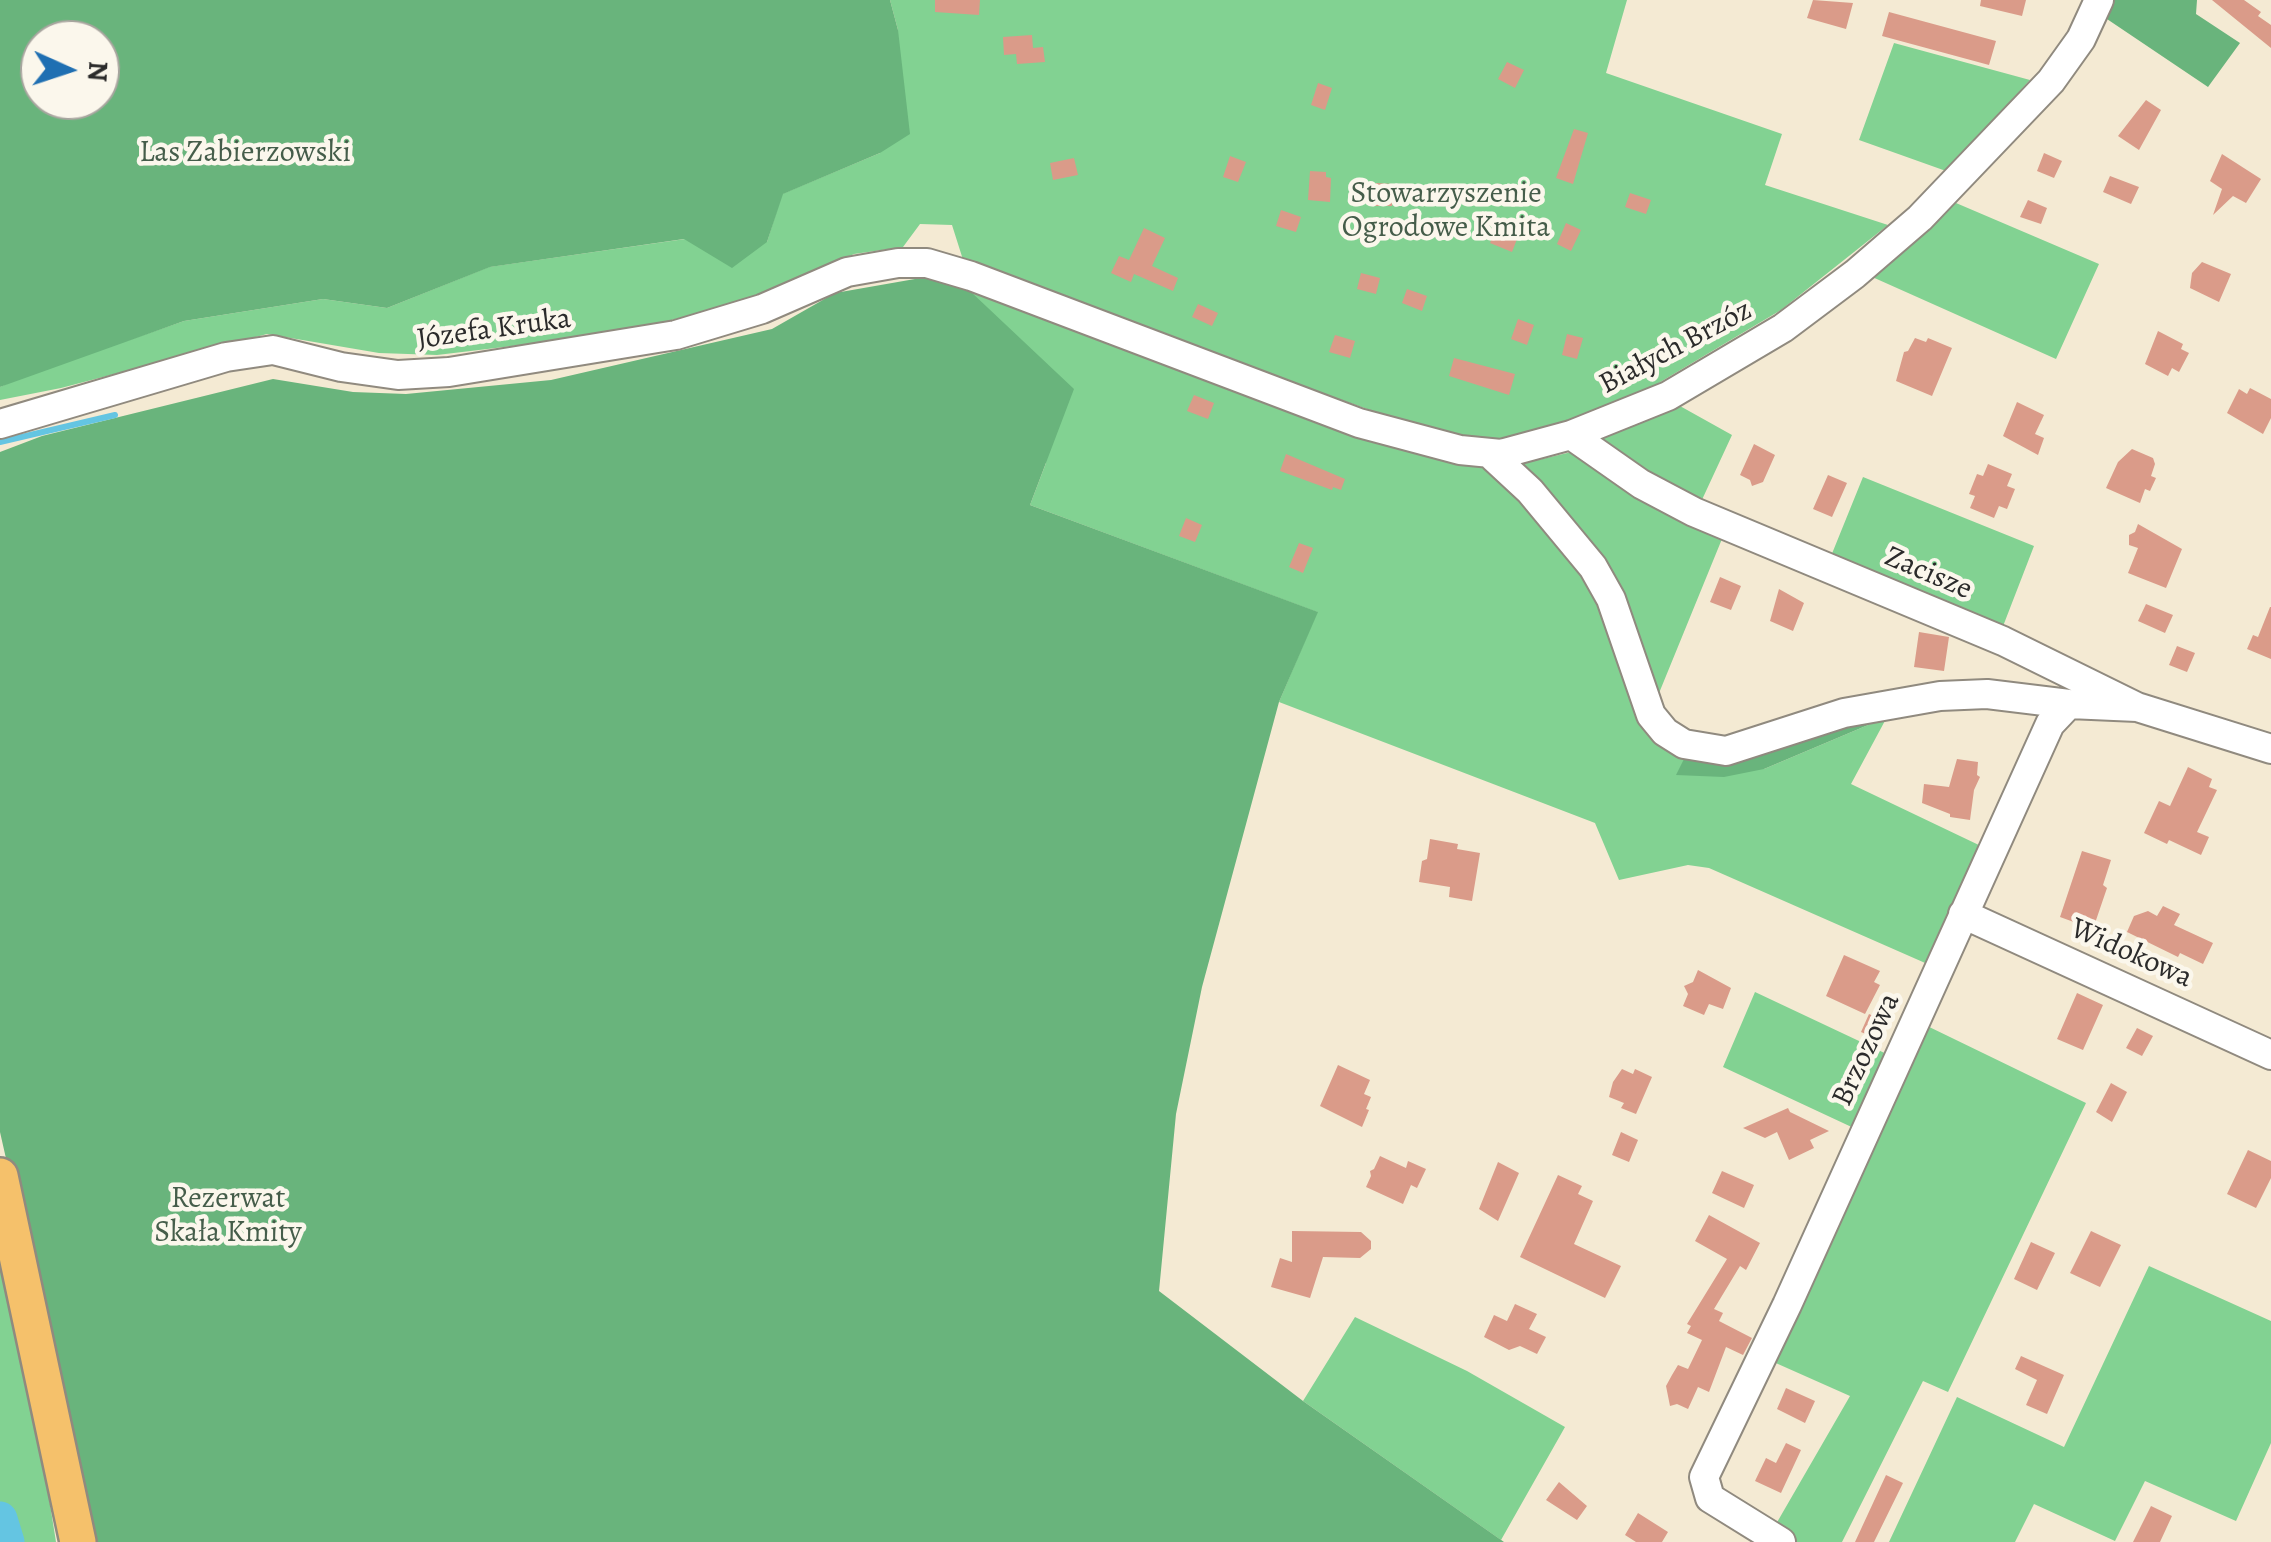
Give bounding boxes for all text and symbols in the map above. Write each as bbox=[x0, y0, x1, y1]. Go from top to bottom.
north arrow bbox=[20, 20, 120, 120]
text: N bbox=[78, 60, 117, 83]
park label: Las Zabierzowski bbox=[139, 136, 351, 172]
park label: Stowarzyszenie Ogrodowe Kmita bbox=[1342, 177, 1550, 248]
street label: Białych Brzóz bbox=[1594, 293, 1758, 403]
street label: Józefa Kruka bbox=[415, 301, 573, 359]
street label: Zacisze bbox=[1879, 540, 1977, 608]
street label: Widokowa bbox=[2064, 911, 2198, 997]
street label: Brzozowa bbox=[1825, 988, 1909, 1112]
park label: Rezerwat Skała Kmity bbox=[154, 1182, 302, 1252]

